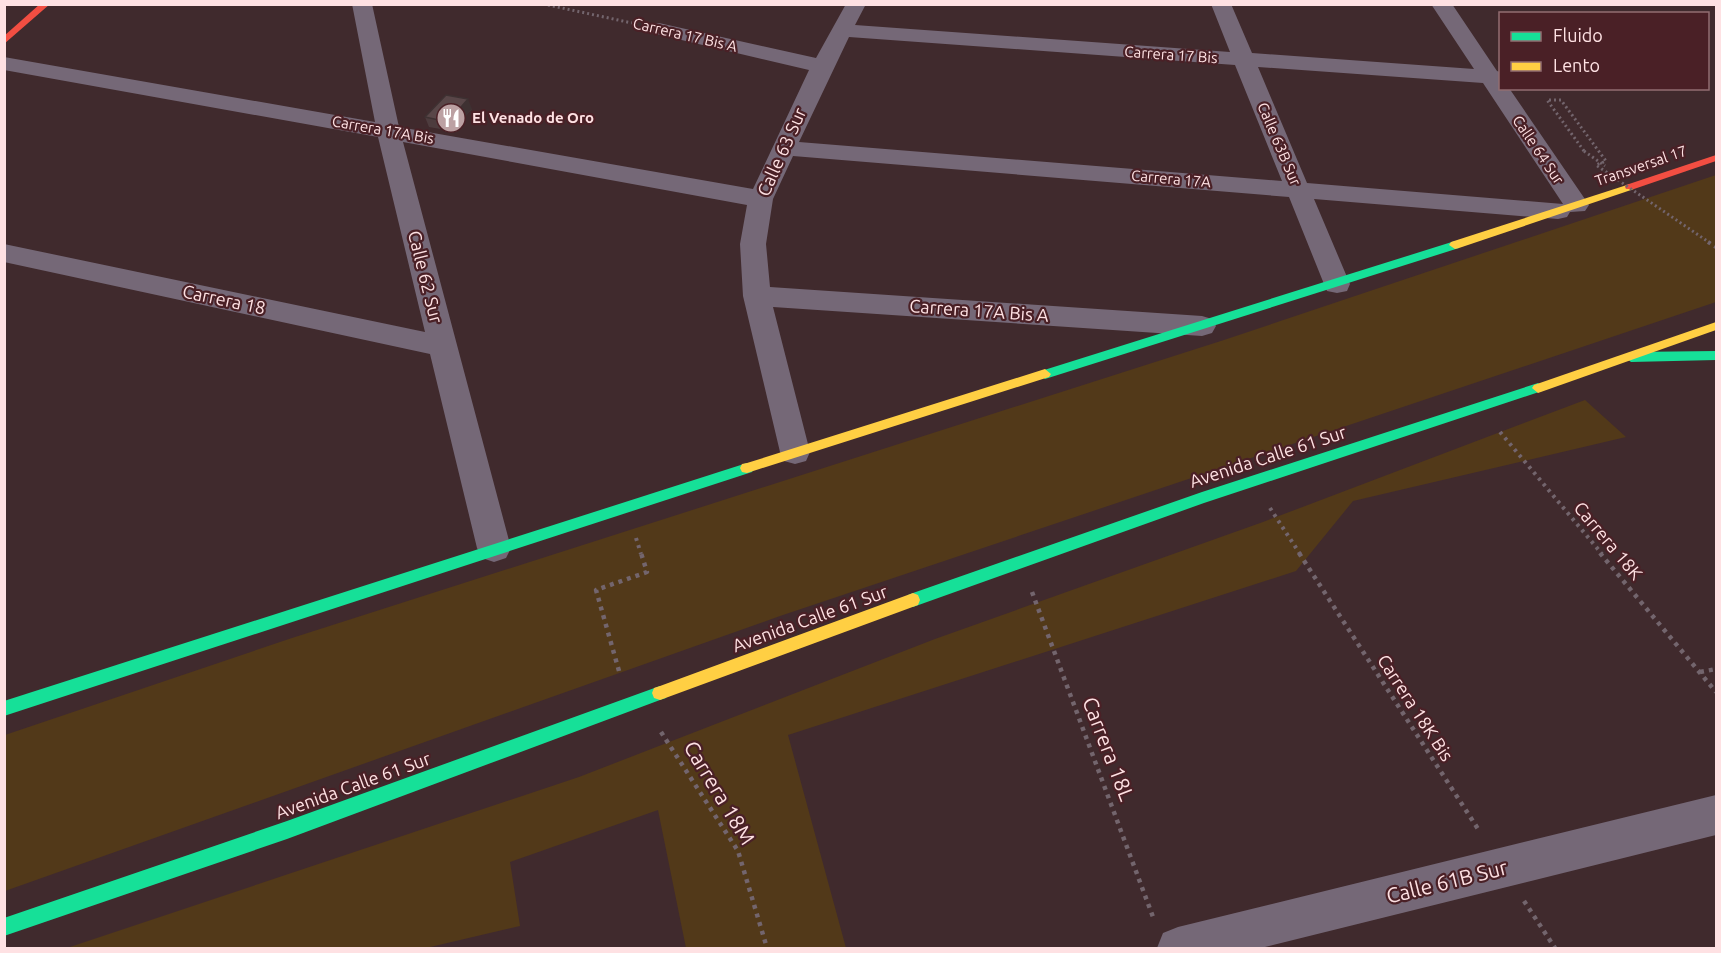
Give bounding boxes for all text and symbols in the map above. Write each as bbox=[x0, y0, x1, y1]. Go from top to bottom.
legend bbox=[1499, 12, 1709, 90]
street label: Carrera 17 Bis A bbox=[631, 14, 739, 55]
text: Fluido bbox=[1553, 25, 1603, 45]
street label: Carrera 17 Bis bbox=[1124, 43, 1218, 66]
text: Lento bbox=[1553, 55, 1600, 75]
street label: Calle 63B Sur bbox=[1254, 100, 1305, 188]
restaurant icon: El Venado de Oro bbox=[435, 102, 467, 134]
street label: Calle 63 Sur bbox=[753, 104, 810, 199]
place label: El Venado de Oro bbox=[472, 109, 594, 126]
street label: Carrera 17A Bis bbox=[331, 112, 435, 147]
street label: Calle 64 Sur bbox=[1509, 112, 1568, 187]
street label: Transversal 17 bbox=[1593, 142, 1689, 189]
street label: Carrera 17A bbox=[1130, 167, 1212, 190]
street label: Calle 62 Sur bbox=[405, 228, 447, 325]
street label: Carrera 18 bbox=[181, 280, 268, 318]
street label: Carrera 17A Bis A bbox=[909, 295, 1050, 325]
street label: Avenida Calle 61 Sur bbox=[1187, 421, 1349, 491]
street label: Carrera 18K bbox=[1570, 497, 1647, 583]
street label: Avenida Calle 61 Sur bbox=[729, 581, 890, 655]
street label: Carrera 18K Bis bbox=[1374, 650, 1458, 765]
street label: Carrera 18L bbox=[1078, 693, 1140, 804]
street label: Carrera 18M bbox=[680, 736, 760, 849]
street label: Avenida Calle 61 Sur bbox=[272, 748, 433, 822]
street label: Calle 61B Sur bbox=[1384, 854, 1510, 908]

